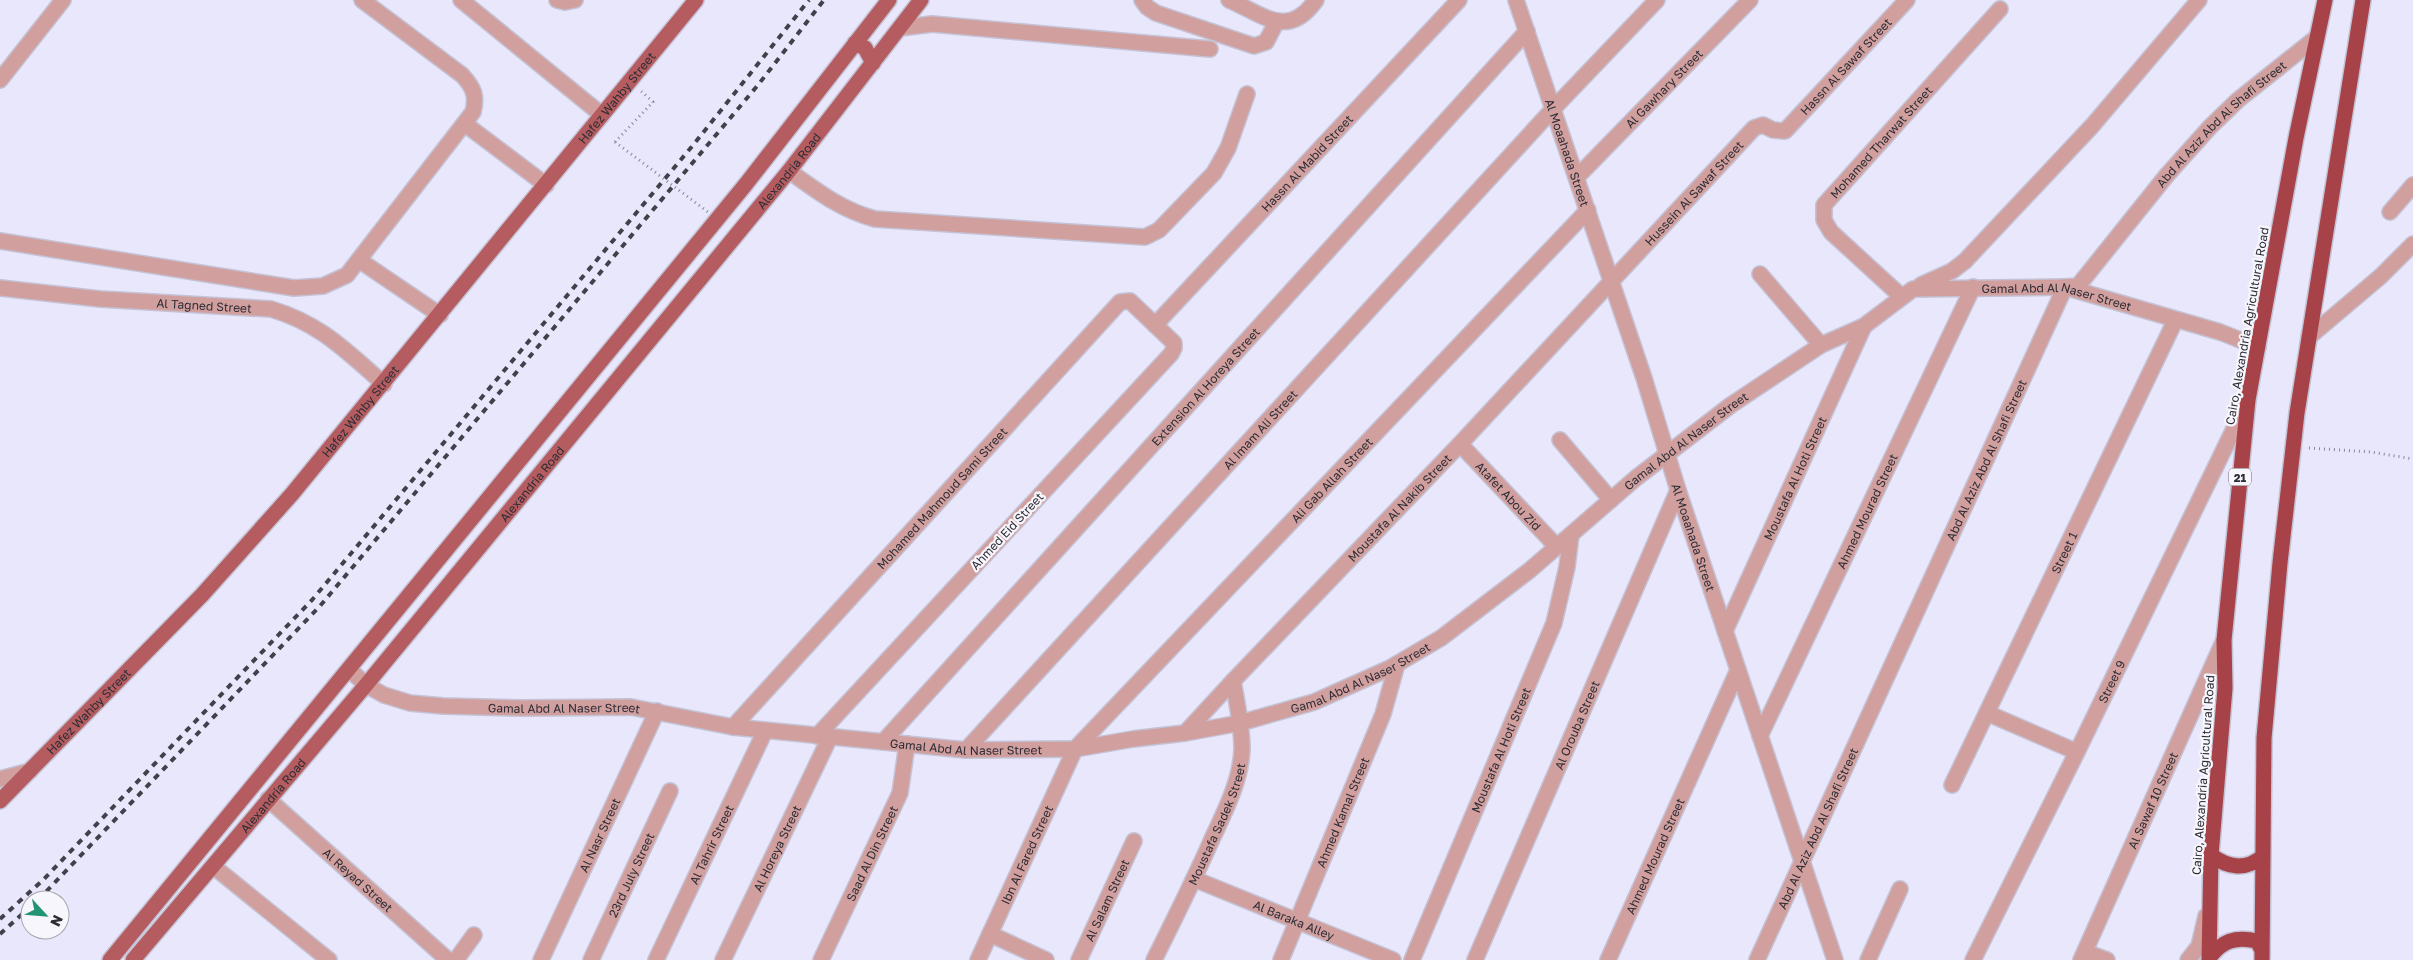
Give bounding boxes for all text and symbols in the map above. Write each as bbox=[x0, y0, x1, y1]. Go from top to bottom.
street label: Hassn Al Sawaf Street bbox=[1797, 14, 1894, 118]
street label: Al Gawhary Street bbox=[1622, 46, 1706, 131]
street label: Hafez Wahby Street bbox=[574, 48, 658, 146]
street label: Abd Al Aziz Abd Al Shafi Street bbox=[2153, 57, 2289, 190]
street label: Mohamed Tharwat Street bbox=[1826, 82, 1935, 201]
street label: Al Moaahada Street bbox=[1542, 97, 1593, 208]
street label: Hassn Al Mabid Street bbox=[1258, 111, 1356, 215]
street label: Alexandria Road bbox=[753, 130, 823, 212]
street label: Hussein Al Sawaf Street bbox=[1641, 137, 1746, 248]
street label: Cairo, Alexandria Agricultural Road bbox=[2222, 226, 2272, 426]
street label: Gamal Abd Al Naser Street bbox=[1981, 279, 2134, 314]
street label: Al Tagned Street bbox=[156, 295, 253, 315]
street label: Extension Al Horeya Street bbox=[1148, 324, 1263, 449]
street label: Hafez Wahby Street bbox=[318, 362, 402, 460]
street label: Abd Al Aziz Abd Al Shafi Street bbox=[1942, 377, 2029, 543]
street label: Al Imam Ali Street bbox=[1219, 386, 1300, 472]
street label: Gamal Abd Al Naser Street bbox=[1620, 388, 1751, 493]
street label: Moustafa Al Hoti Street bbox=[1760, 414, 1829, 542]
street label: Mohamed Mahmoud Sami Street bbox=[873, 424, 1010, 572]
street label: Ali Gab Allah Street bbox=[1287, 434, 1375, 525]
street label: Alexandria Road bbox=[496, 443, 567, 525]
street label: Moustafa Al Nakib Street bbox=[1344, 450, 1454, 564]
street label: Ahmed Mourad Street bbox=[1833, 451, 1900, 571]
street label: Atafet Abou Zid bbox=[1473, 458, 1545, 533]
road number: 21 bbox=[2229, 468, 2251, 486]
street label: Al Moaahada Street bbox=[1669, 482, 1719, 593]
street label: Ahmed Eid Street bbox=[967, 489, 1047, 573]
street label: Street 1 bbox=[2047, 529, 2080, 576]
street label: Gamal Abd Al Naser Street bbox=[1289, 639, 1433, 716]
street label: Street 9 bbox=[2095, 658, 2128, 705]
street label: Hafez Wahby Street bbox=[43, 665, 134, 757]
street label: Cairo, Alexandria Agricultural Road bbox=[2189, 674, 2217, 876]
street label: Al Orouba Street bbox=[1551, 678, 1602, 772]
street label: Moustafa Al Hoti Street bbox=[1468, 685, 1534, 815]
street label: Gamal Abd Al Naser Street bbox=[488, 699, 642, 716]
street label: Gamal Abd Al Naser Street bbox=[889, 735, 1043, 758]
street label: Abd Al Aziz Abd Al Shafi Street bbox=[1774, 745, 1861, 911]
street label: Al Sawaf 10 Street bbox=[2124, 749, 2181, 851]
street label: Alexandria Road bbox=[237, 755, 309, 836]
street label: Ahmed Kamal Street bbox=[1313, 755, 1372, 870]
street label: Moustafa Sadek Street bbox=[1185, 762, 1248, 887]
street label: Al Nasr Street bbox=[576, 795, 623, 874]
street label: Ahmed Mourad Street bbox=[1622, 795, 1687, 916]
street label: Al Tahrir Street bbox=[686, 802, 736, 887]
street label: Al Horeya Street bbox=[750, 802, 804, 894]
street label: Ibn Al Fared Street bbox=[997, 802, 1056, 907]
street label: Saad Al Din Street bbox=[842, 803, 901, 904]
street label: 23rd July Street bbox=[605, 830, 657, 920]
street label: Al Reyad Street bbox=[320, 845, 396, 915]
street label: Al Salam Street bbox=[1081, 856, 1132, 944]
north arrow bbox=[20, 890, 70, 940]
street label: Al Baraka Alley bbox=[1251, 897, 1337, 943]
text: N bbox=[47, 912, 67, 929]

